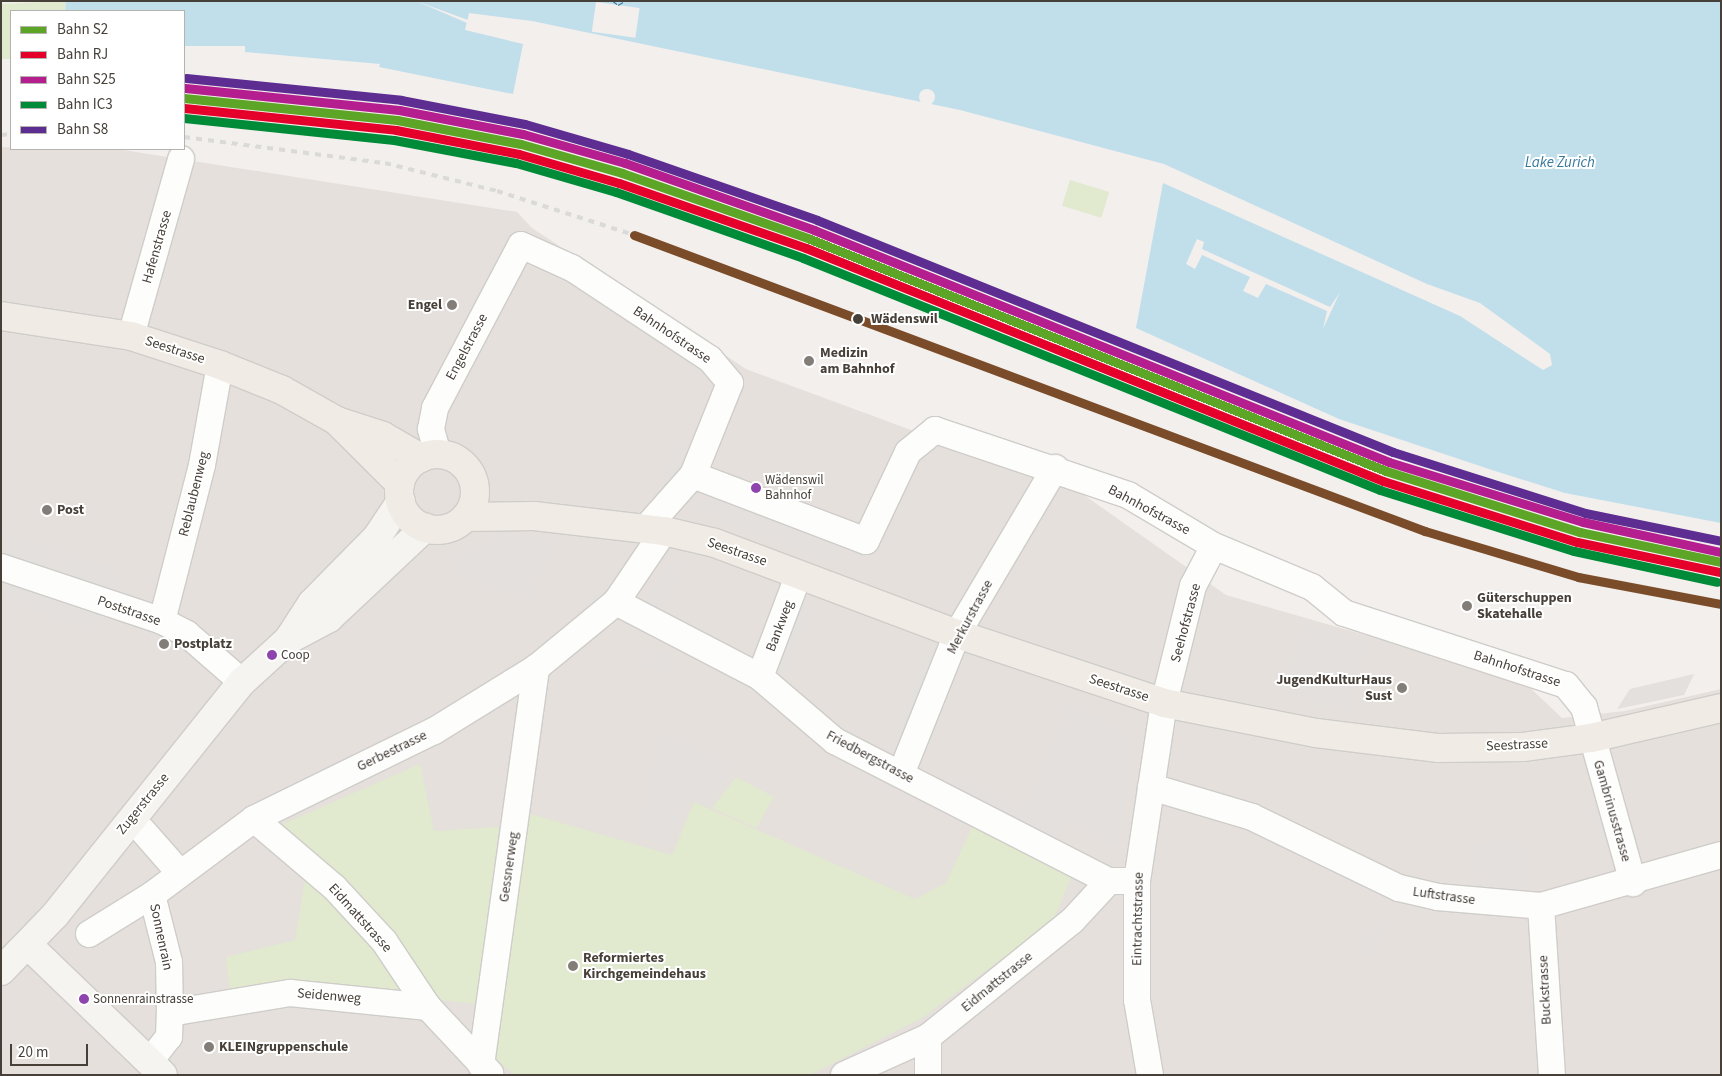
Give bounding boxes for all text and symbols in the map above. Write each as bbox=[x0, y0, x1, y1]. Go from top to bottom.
legend bbox=[10, 10, 185, 150]
text: Bahn S2 bbox=[57, 19, 108, 40]
text: Bahn RJ bbox=[57, 44, 108, 65]
text: Bahn S25 bbox=[57, 69, 116, 90]
text: Bahn IC3 bbox=[57, 94, 113, 115]
text: Bahn S8 bbox=[57, 119, 108, 140]
water label: Lake Zurich bbox=[1525, 154, 1595, 172]
street label: Hafenstrasse bbox=[139, 208, 175, 286]
place label: Engel bbox=[408, 297, 442, 313]
marker: Engel bbox=[446, 299, 458, 311]
street label: Bahnhofstrasse bbox=[630, 303, 714, 367]
marker: Wädenswil bbox=[849, 310, 867, 328]
street label: Engelstrasse bbox=[442, 311, 492, 383]
place label: Wädenswil bbox=[871, 311, 938, 327]
street label: Seestrasse bbox=[143, 332, 207, 368]
place label: Medizin am Bahnhof bbox=[820, 345, 894, 378]
marker: Medizin am Bahnhof bbox=[802, 354, 816, 368]
street label: Reblaubenweg bbox=[175, 450, 213, 538]
place label: Wädenswil Bahnhof bbox=[765, 473, 824, 504]
street label: Bahnhofstrasse bbox=[1105, 481, 1193, 539]
marker: Wädenswil Bahnhof bbox=[751, 483, 761, 493]
place label: Post bbox=[57, 502, 84, 518]
marker: Post bbox=[41, 504, 53, 516]
street label: Seestrasse bbox=[705, 534, 769, 570]
street label: Merkurstrasse bbox=[943, 577, 997, 657]
street label: Seehofstrasse bbox=[1167, 582, 1205, 664]
place label: Güterschuppen Skatehalle bbox=[1477, 590, 1572, 622]
street label: Poststrasse bbox=[95, 592, 163, 630]
street label: Bankweg bbox=[763, 598, 797, 654]
marker: Güterschuppen Skatehalle bbox=[1461, 600, 1473, 612]
place label: Postplatz bbox=[174, 636, 232, 652]
marker: Postplatz bbox=[158, 638, 170, 650]
place label: Coop bbox=[281, 647, 310, 663]
street label: Bahnhofstrasse bbox=[1471, 647, 1563, 691]
marker: Coop bbox=[267, 650, 277, 660]
street label: Seestrasse bbox=[1087, 670, 1151, 706]
place label: JugendKulturHaus Sust bbox=[1276, 672, 1392, 704]
marker: JugendKulturHaus Sust bbox=[1396, 682, 1408, 694]
street label: Gerbestrasse bbox=[354, 727, 430, 775]
street label: Friedbergstrasse bbox=[823, 727, 917, 787]
street label: Seestrasse bbox=[1486, 735, 1548, 755]
street label: Gambrinusstrasse bbox=[1589, 758, 1635, 864]
street label: Zugerstrasse bbox=[113, 770, 173, 838]
street label: Gessnerweg bbox=[496, 831, 522, 903]
street label: Eintrachtstrasse bbox=[1129, 872, 1147, 966]
street label: Eidmattstrasse bbox=[325, 880, 395, 956]
street label: Luftstrasse bbox=[1412, 883, 1476, 909]
street label: Sonnenrain bbox=[146, 902, 176, 972]
street label: Eidmattstrasse bbox=[958, 948, 1036, 1016]
place label: Reformiertes Kirchgemeindehaus bbox=[583, 950, 706, 982]
street label: Buckstrasse bbox=[1535, 955, 1555, 1025]
marker: Reformiertes Kirchgemeindehaus bbox=[567, 960, 579, 972]
street label: Seidenweg bbox=[296, 985, 362, 1007]
place label: Sonnenrainstrasse bbox=[93, 991, 194, 1007]
marker: Sonnenrainstrasse bbox=[79, 994, 89, 1004]
scale bar bbox=[12, 1034, 90, 1066]
place label: KLEINgruppenschule bbox=[219, 1039, 348, 1055]
marker: KLEINgruppenschule bbox=[203, 1041, 215, 1053]
text: 20 m bbox=[18, 1042, 48, 1063]

